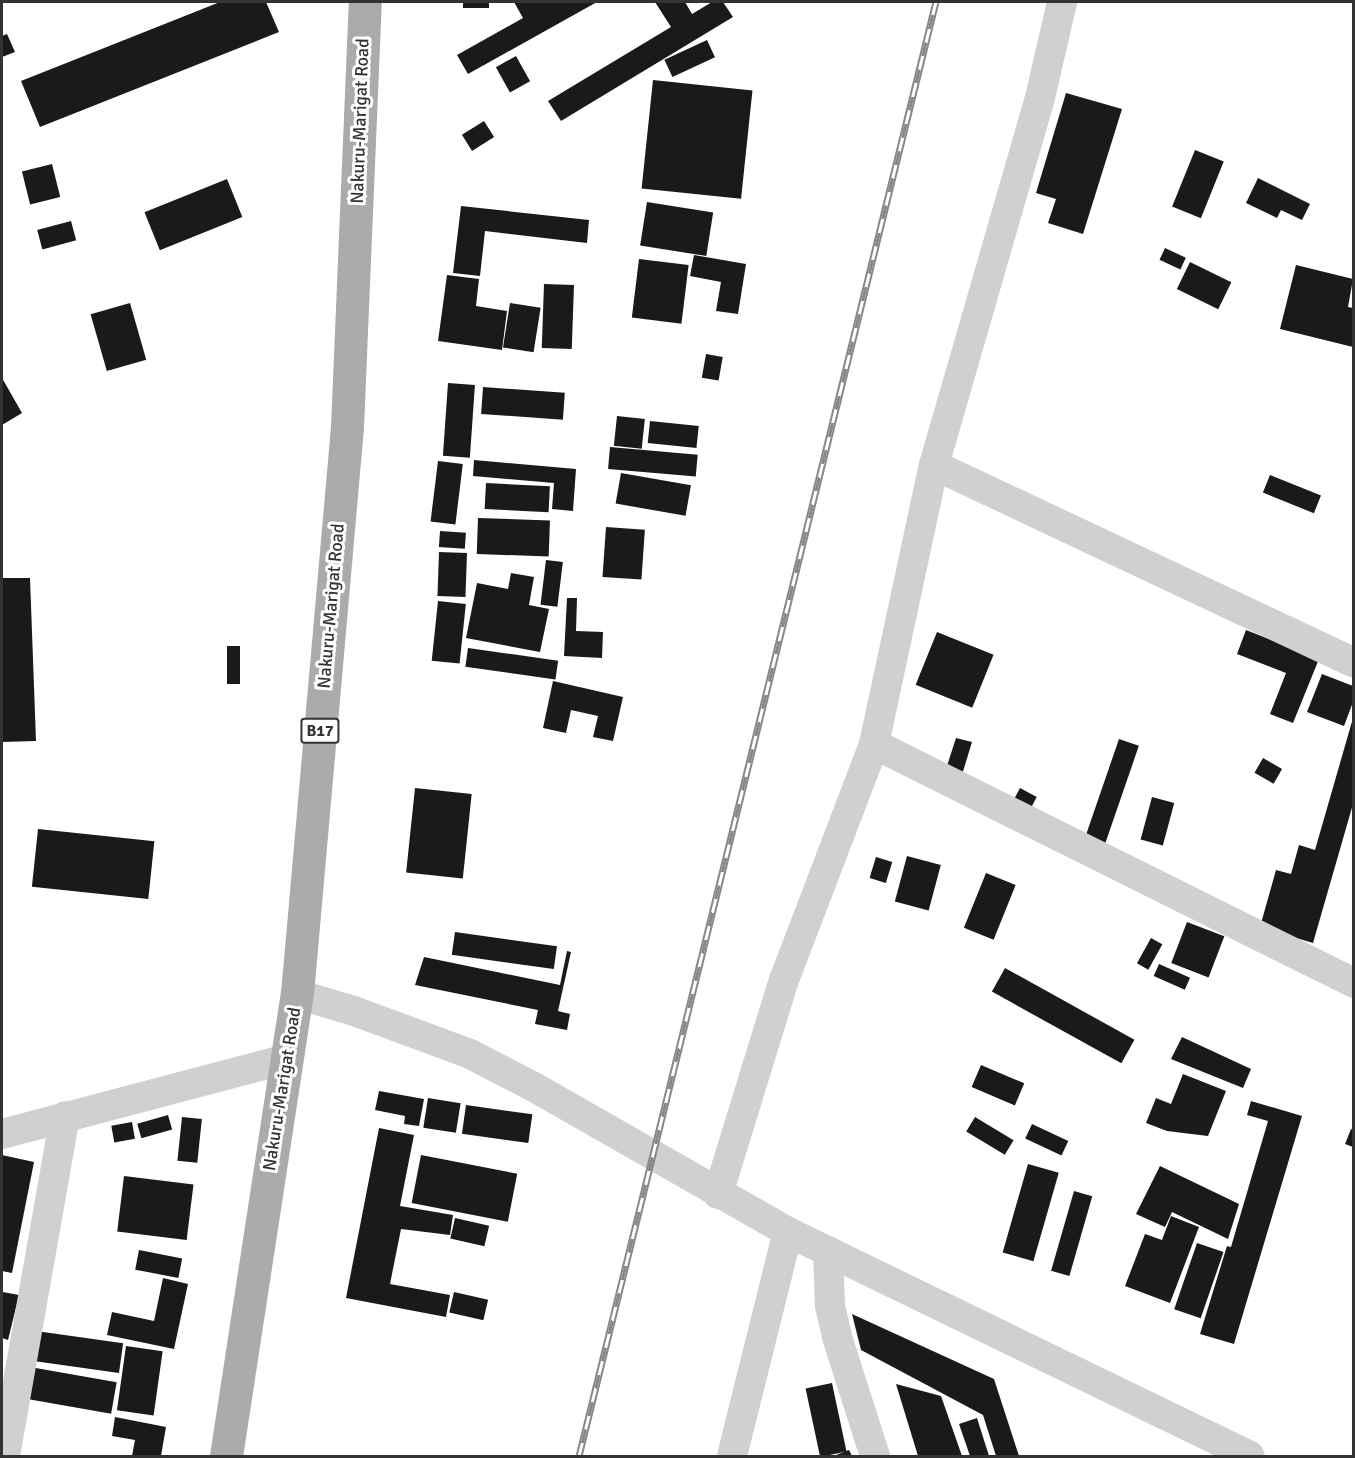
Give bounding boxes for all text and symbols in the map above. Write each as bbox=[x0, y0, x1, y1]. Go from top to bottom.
street label: Nakuru-Marigat Road bbox=[346, 38, 374, 204]
street label: Nakuru-Marigat Road bbox=[313, 523, 349, 689]
road number: B17 bbox=[299, 718, 341, 744]
street label: Nakuru-Marigat Road bbox=[258, 1006, 306, 1172]

